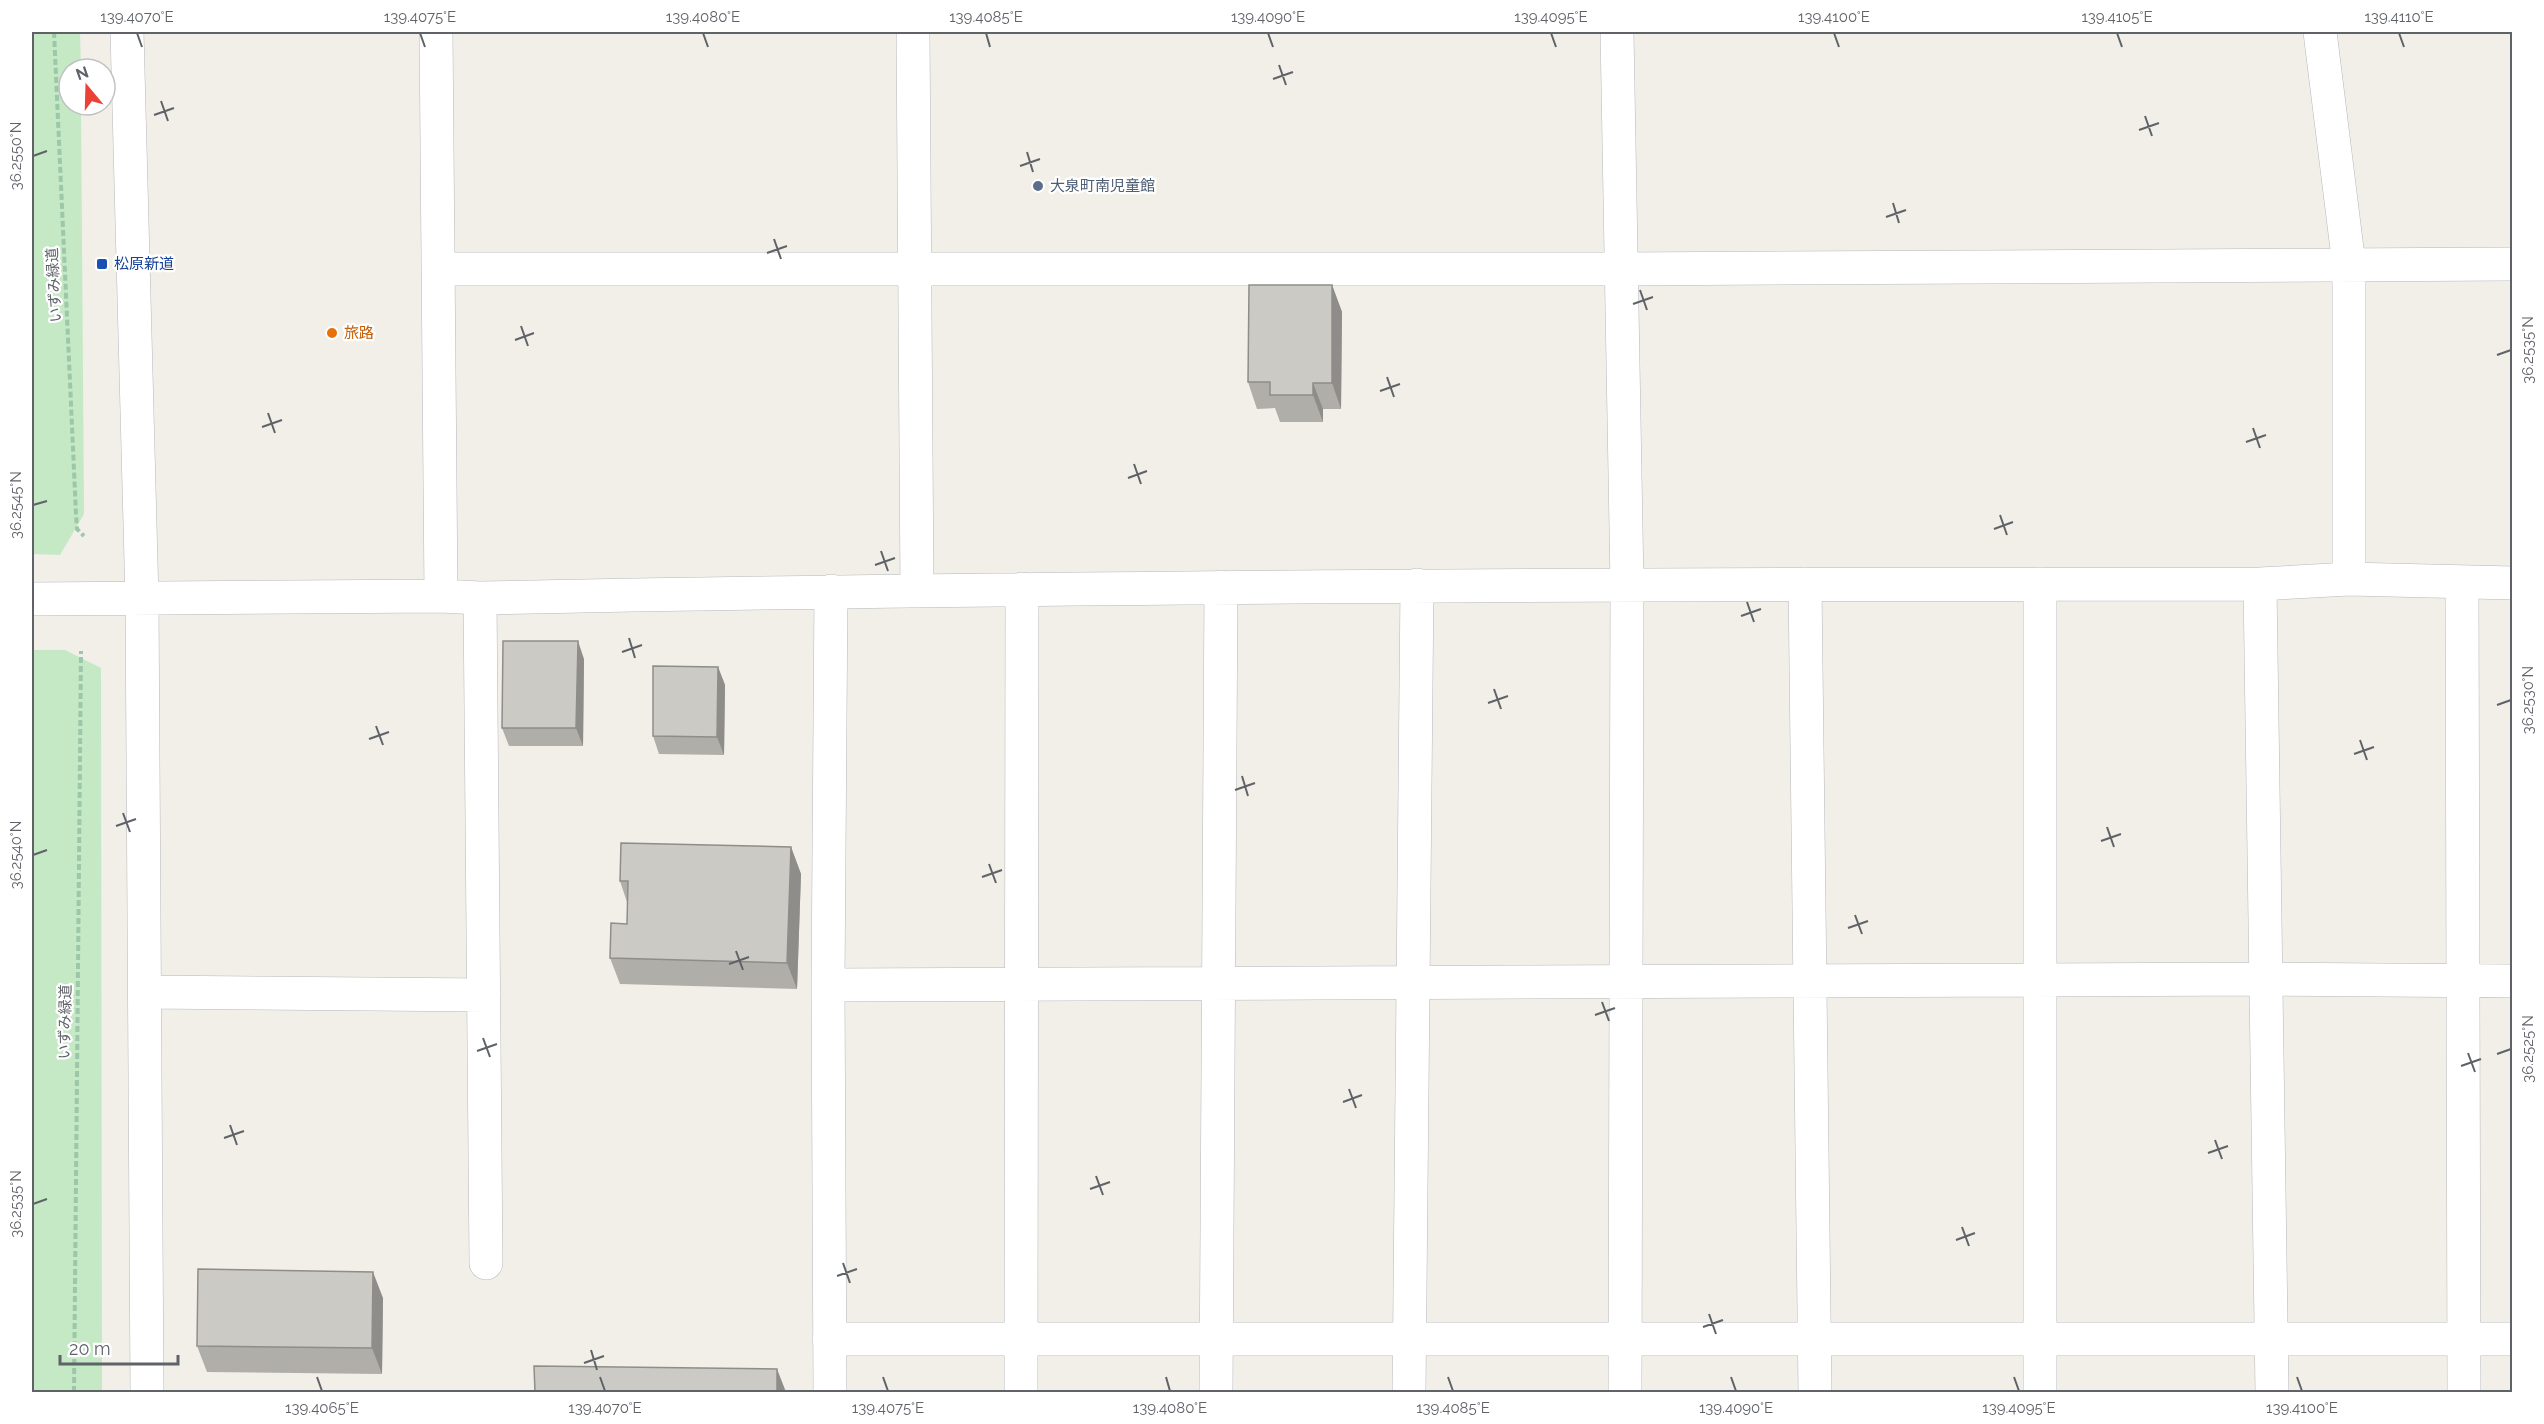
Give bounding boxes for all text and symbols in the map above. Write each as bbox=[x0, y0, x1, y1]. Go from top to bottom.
text: 139.4070°E bbox=[100, 8, 174, 26]
text: 139.4075°E bbox=[384, 8, 456, 26]
text: 139.4080°E bbox=[666, 8, 740, 26]
text: 139.4085°E bbox=[949, 8, 1023, 26]
text: 139.4090°E bbox=[1231, 8, 1305, 26]
text: 139.4095°E bbox=[1514, 8, 1588, 26]
text: 139.4100°E bbox=[1798, 8, 1870, 26]
text: 139.4105°E bbox=[2081, 8, 2153, 26]
text: 139.4110°E bbox=[2364, 8, 2434, 26]
north arrow bbox=[57, 57, 117, 117]
text: N bbox=[73, 62, 91, 84]
text: 36.2550°N bbox=[7, 122, 25, 190]
place label: 大泉町南児童館 bbox=[1050, 177, 1155, 195]
marker: 大泉町南児童館 bbox=[1031, 179, 1045, 193]
street label: いずみ緑道 bbox=[43, 247, 65, 323]
place label: 松原新道 bbox=[114, 255, 174, 273]
marker: 松原新道 bbox=[95, 257, 109, 271]
text: 36.2535°N bbox=[2519, 316, 2537, 384]
place label: 旅路 bbox=[344, 324, 374, 342]
marker: 旅路 bbox=[325, 326, 339, 340]
text: 36.2545°N bbox=[7, 471, 25, 539]
text: 36.2530°N bbox=[2519, 666, 2537, 734]
text: 36.2540°N bbox=[7, 821, 25, 889]
street label: いずみ緑道 bbox=[55, 984, 75, 1060]
text: 36.2525°N bbox=[2519, 1015, 2537, 1083]
text: 36.2535°N bbox=[7, 1170, 25, 1238]
scale bar bbox=[60, 1328, 178, 1366]
text: 20 m bbox=[69, 1338, 111, 1359]
text: 139.4065°E bbox=[285, 1399, 359, 1417]
text: 139.4070°E bbox=[568, 1399, 642, 1417]
text: 139.4075°E bbox=[852, 1399, 924, 1417]
text: 139.4080°E bbox=[1133, 1399, 1207, 1417]
text: 139.4085°E bbox=[1416, 1399, 1490, 1417]
text: 139.4090°E bbox=[1699, 1399, 1773, 1417]
text: 139.4095°E bbox=[1982, 1399, 2056, 1417]
text: 139.4100°E bbox=[2266, 1399, 2338, 1417]

